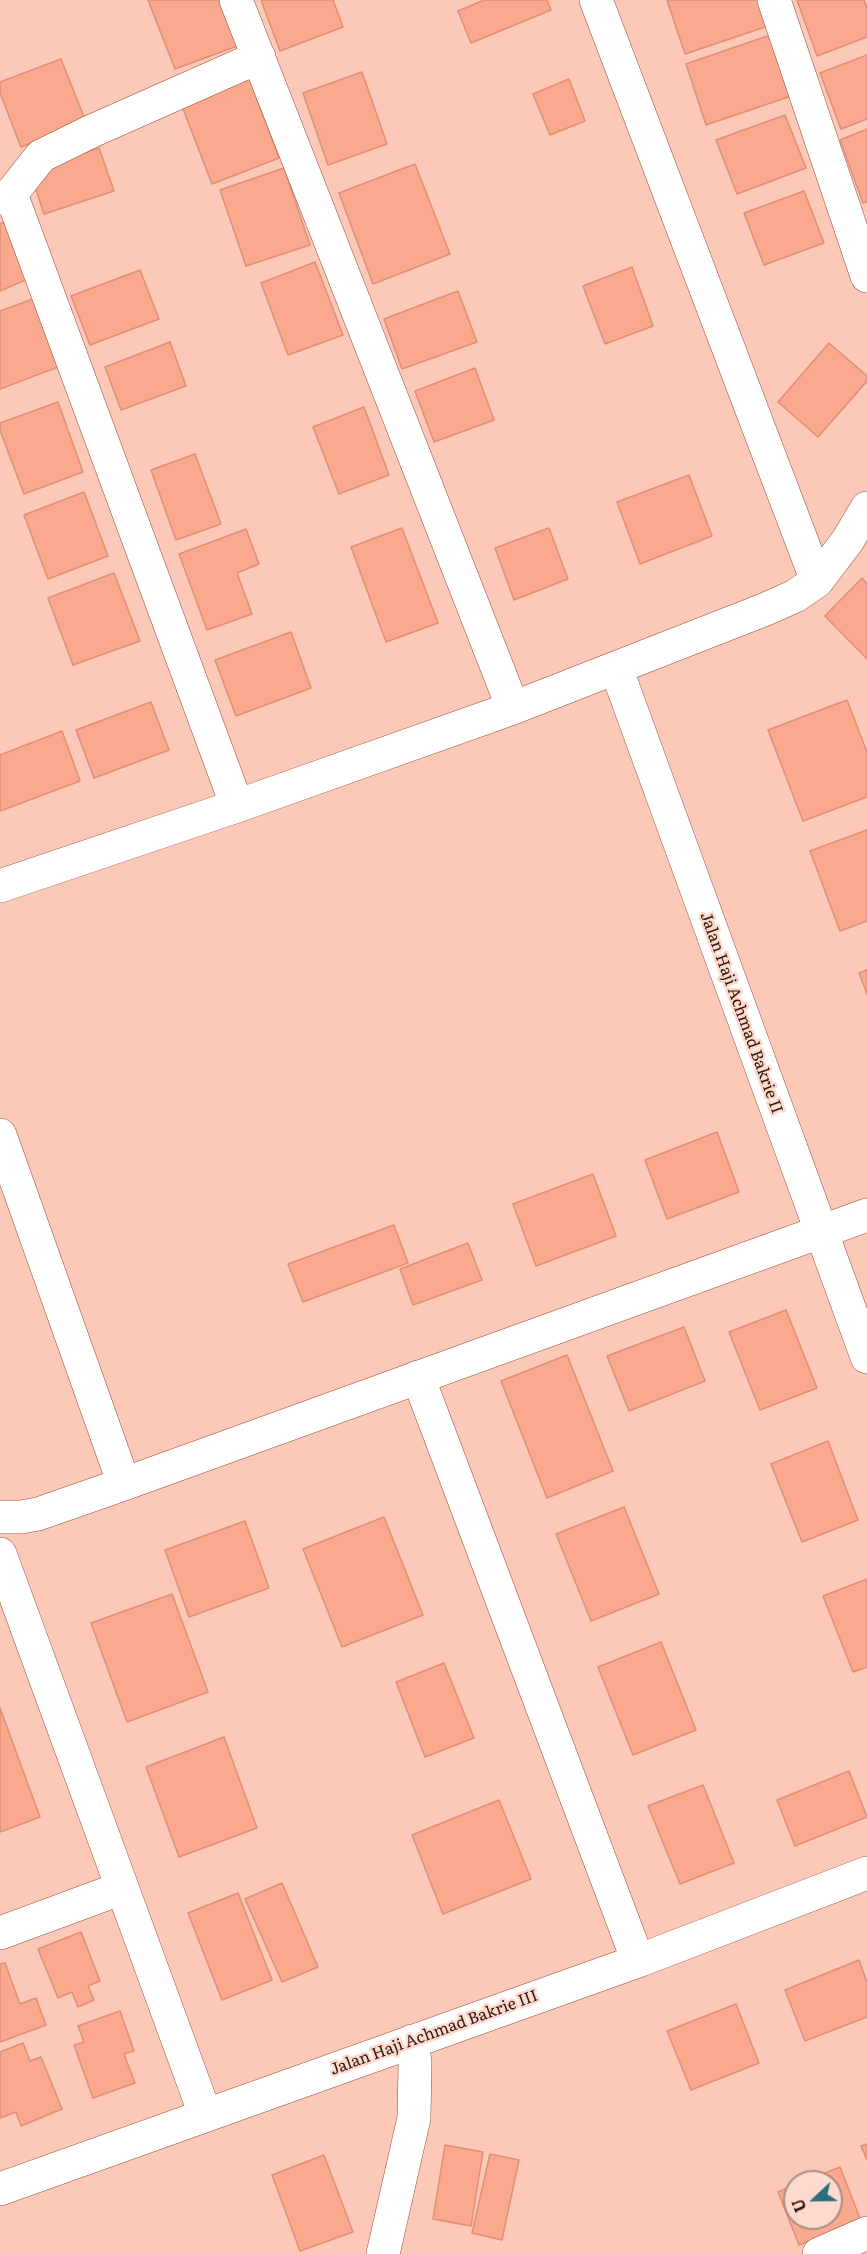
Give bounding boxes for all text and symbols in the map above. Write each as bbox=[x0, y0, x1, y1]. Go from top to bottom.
street label: Jalan Haji Achmad Bakrie II bbox=[696, 910, 786, 1116]
street label: Jalan Haji Achmad Bakrie III bbox=[327, 1986, 541, 2080]
north arrow bbox=[783, 2170, 843, 2230]
text: U bbox=[785, 2196, 812, 2216]

